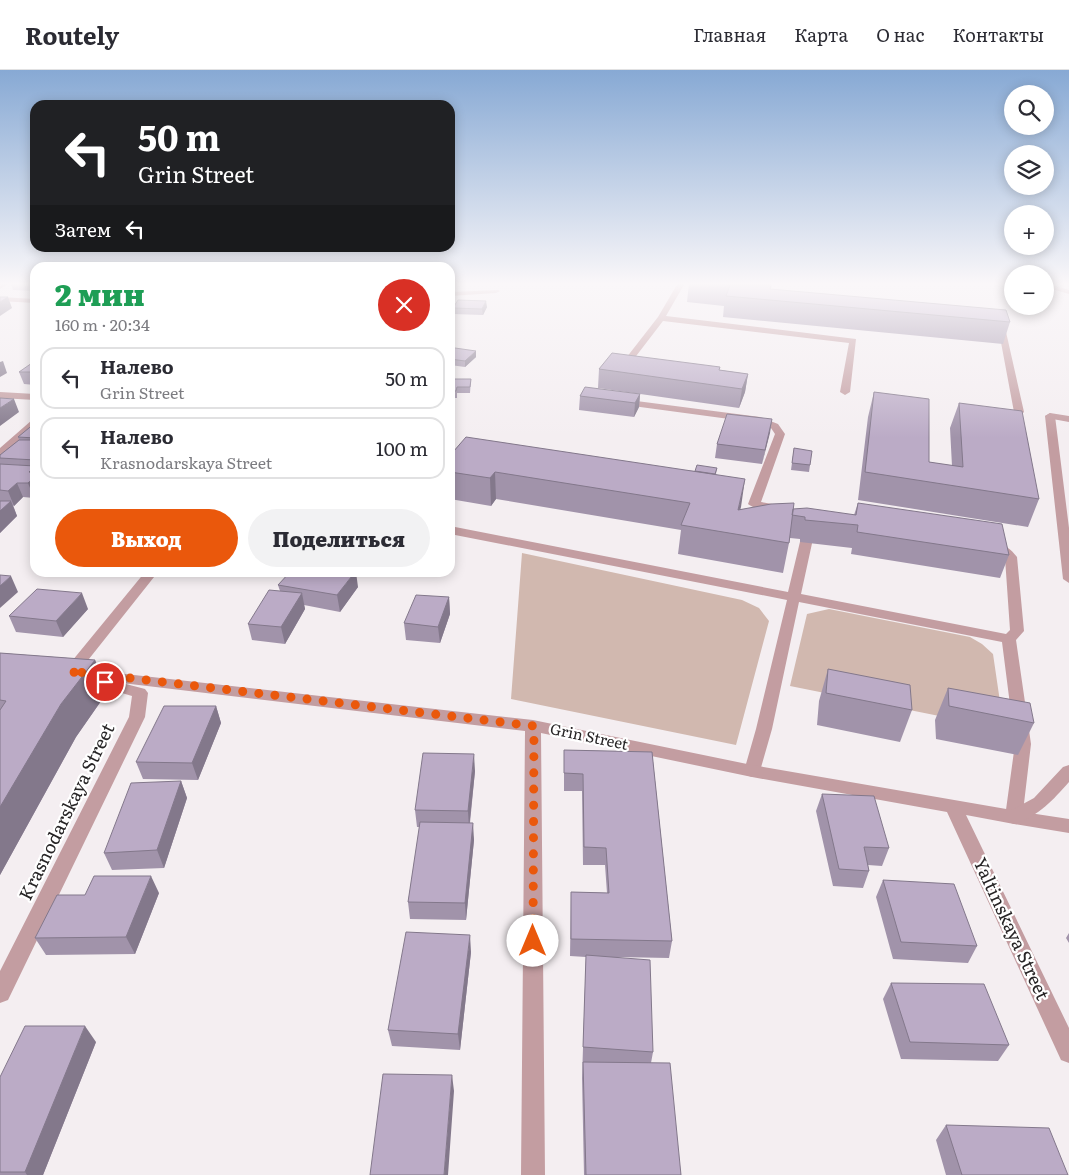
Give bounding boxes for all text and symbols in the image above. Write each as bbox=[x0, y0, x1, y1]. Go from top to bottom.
text: Routely bbox=[25, 17, 119, 52]
text: Главная bbox=[693, 21, 766, 48]
text: Карта bbox=[794, 21, 848, 48]
text: О нас bbox=[876, 21, 924, 48]
text: Контакты bbox=[952, 21, 1044, 48]
map controls bbox=[1004, 85, 1054, 315]
button: search bbox=[1004, 85, 1054, 135]
text: 50 m bbox=[138, 110, 221, 162]
icon: left bbox=[55, 120, 120, 185]
button: layers bbox=[1004, 145, 1054, 195]
text: Grin Street bbox=[138, 157, 254, 190]
button: + bbox=[1004, 205, 1054, 255]
text: Затем bbox=[55, 215, 111, 243]
icon: left bbox=[121, 215, 149, 243]
button: − bbox=[1004, 265, 1054, 315]
text: 2 мин bbox=[55, 271, 145, 315]
button: close bbox=[378, 279, 430, 331]
text: 160 m · 20:34 bbox=[55, 312, 150, 336]
text: Налево bbox=[100, 352, 174, 380]
icon: left bbox=[57, 364, 85, 392]
text: 50 m bbox=[385, 364, 428, 392]
text: Grin Street bbox=[100, 380, 184, 404]
text: Налево bbox=[100, 422, 174, 450]
icon: left bbox=[57, 434, 85, 462]
text: 100 m bbox=[376, 434, 428, 462]
text: Krasnodarskaya Street bbox=[100, 450, 272, 474]
button: Выход bbox=[55, 509, 238, 567]
button: Поделиться bbox=[248, 509, 430, 567]
pin bbox=[84, 661, 126, 703]
icon: arrive bbox=[91, 668, 119, 696]
street label: Grin Street bbox=[548, 716, 630, 755]
street label: Krasnodarskaya Street bbox=[11, 718, 121, 904]
street label: Yaltinskaya Street bbox=[968, 853, 1058, 1005]
position arrow bbox=[506, 914, 558, 966]

